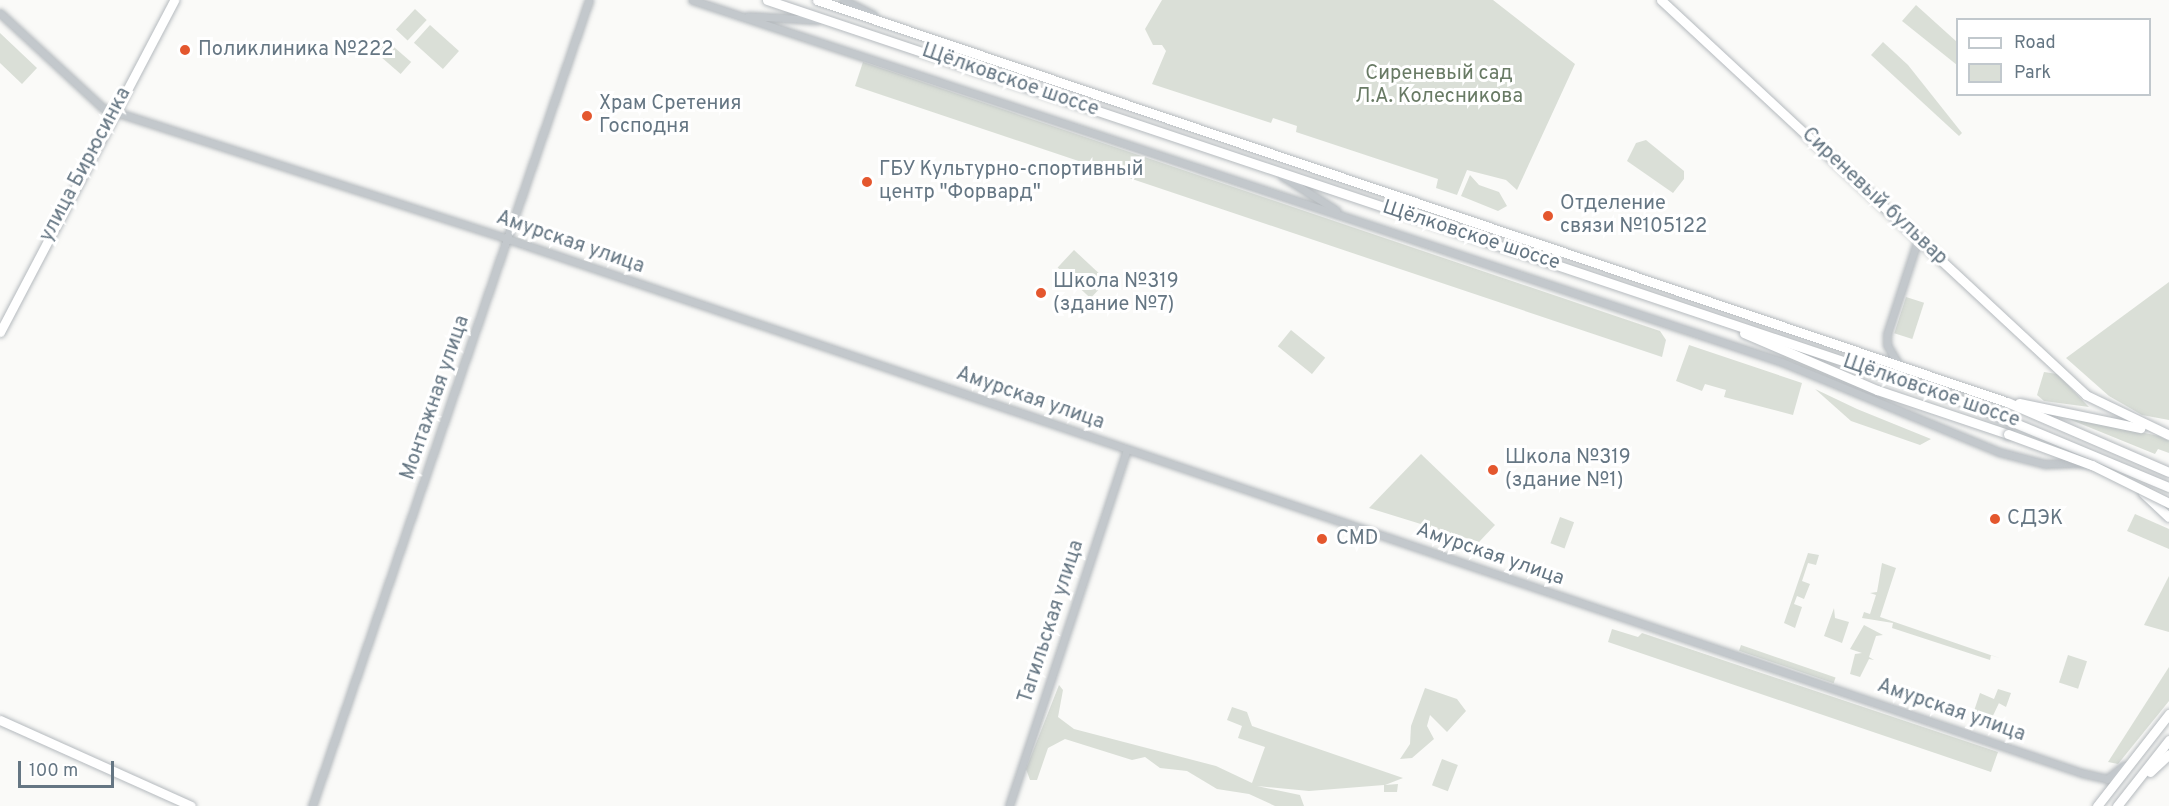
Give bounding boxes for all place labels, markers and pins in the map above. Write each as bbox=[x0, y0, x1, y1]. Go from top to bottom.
place label: Поликлиника №222 bbox=[198, 38, 393, 62]
marker: Поликлиника №222 bbox=[176, 41, 194, 59]
place label: Храм Сретения Господня bbox=[599, 92, 741, 139]
marker: Храм Сретения Господня bbox=[580, 109, 594, 123]
place label: ГБУ Культурно-спортивный центр "Форвард" bbox=[879, 158, 1144, 205]
marker: ГБУ Культурно-спортивный центр "Форвард" bbox=[860, 175, 874, 189]
place label: Отделение связи №105122 bbox=[1560, 192, 1707, 239]
marker: Отделение связи №105122 bbox=[1541, 209, 1555, 223]
place label: Школа №319 (здание №7) bbox=[1053, 270, 1179, 317]
marker: Школа №319 (здание №7) bbox=[1034, 286, 1048, 300]
place label: Школа №319 (здание №1) bbox=[1505, 446, 1631, 493]
marker: Школа №319 (здание №1) bbox=[1486, 463, 1500, 477]
place label: СДЭК bbox=[2007, 507, 2063, 531]
marker: СДЭК bbox=[1988, 512, 2002, 526]
place label: CMD bbox=[1336, 527, 1378, 551]
marker: CMD bbox=[1313, 530, 1331, 548]

